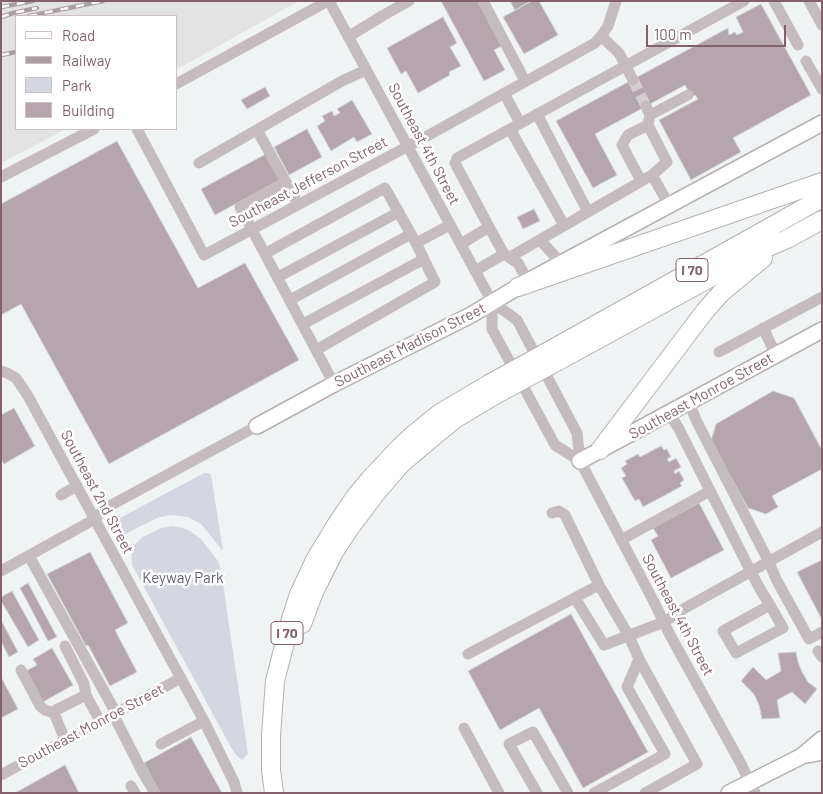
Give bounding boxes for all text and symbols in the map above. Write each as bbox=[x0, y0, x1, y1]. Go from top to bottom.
legend bbox=[15, 15, 178, 130]
scale bar bbox=[648, 15, 788, 47]
text: 100 m bbox=[654, 25, 692, 43]
text: Road bbox=[62, 26, 95, 44]
text: Railway bbox=[62, 51, 111, 69]
text: Park bbox=[62, 76, 91, 94]
street label: Southeast 4th Street bbox=[384, 80, 464, 208]
text: Building bbox=[62, 101, 115, 119]
street label: Southeast Jefferson Street bbox=[226, 133, 390, 231]
road number: I 70 bbox=[676, 258, 708, 282]
street label: Southeast Madison Street bbox=[331, 299, 489, 391]
street label: Southeast Monroe Street bbox=[626, 349, 776, 443]
street label: Southeast 2nd Street bbox=[57, 427, 137, 557]
street label: Southeast 4th Street bbox=[638, 551, 718, 679]
park label: Keyway Park bbox=[142, 569, 224, 587]
road number: I 70 bbox=[271, 622, 303, 644]
street label: Southeast Monroe Street bbox=[15, 680, 167, 772]

